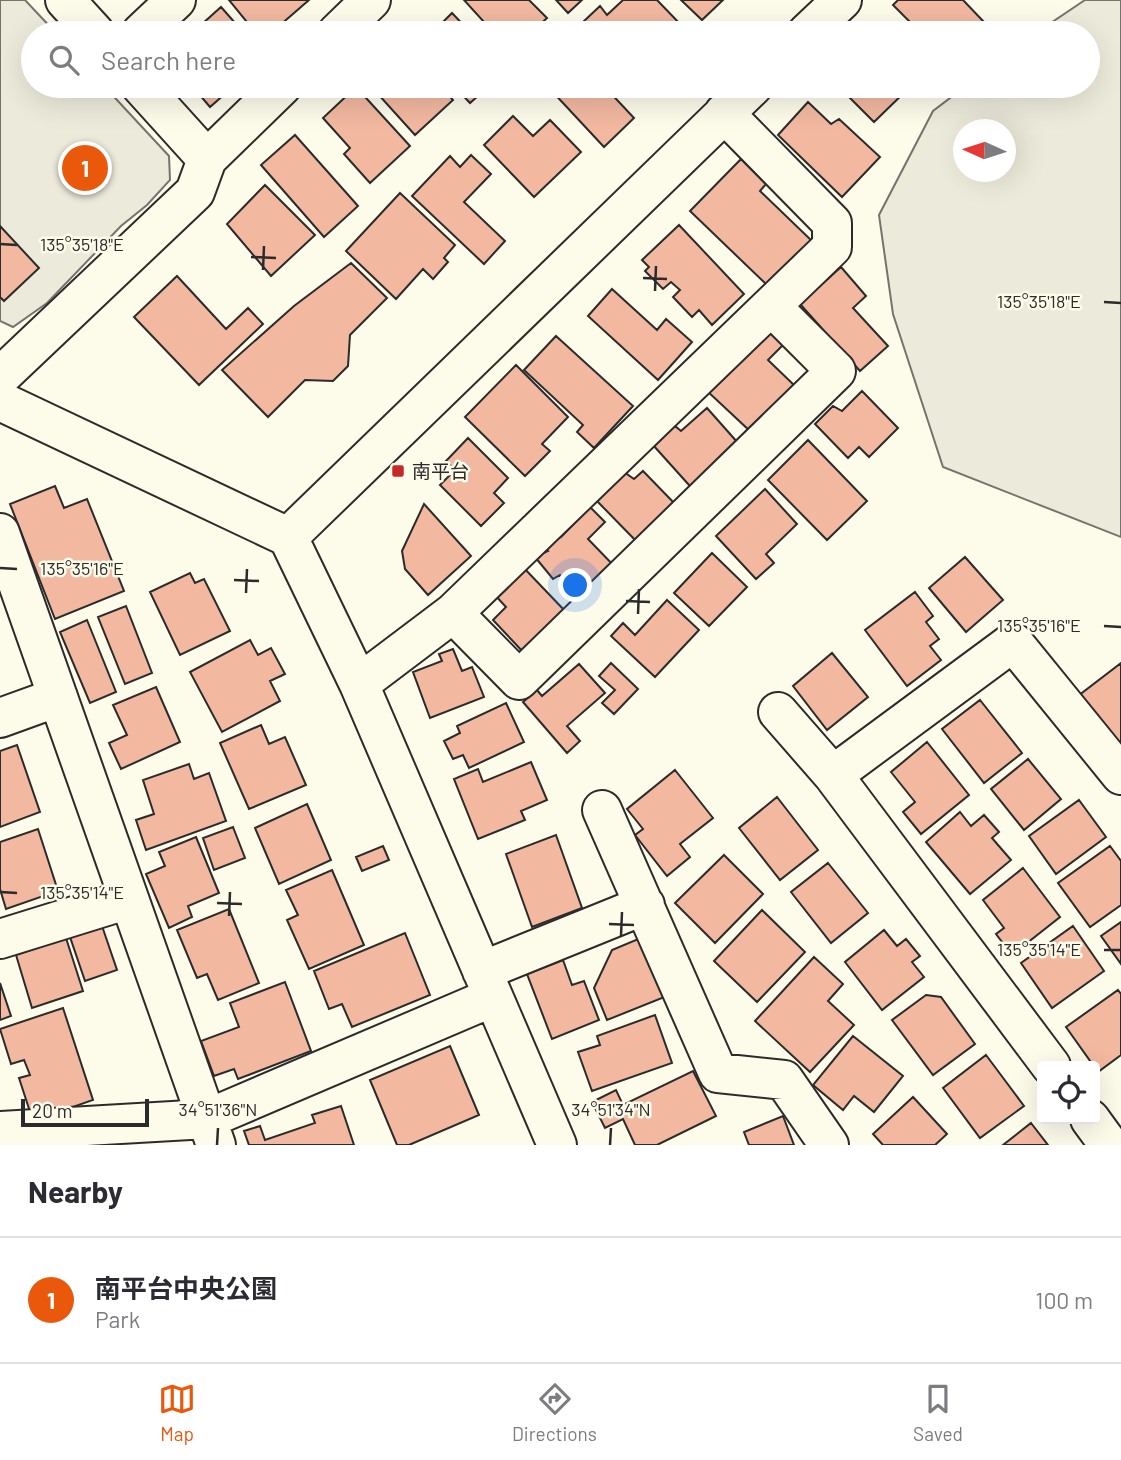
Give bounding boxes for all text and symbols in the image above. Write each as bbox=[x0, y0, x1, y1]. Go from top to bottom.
search box bbox=[21, 21, 1100, 98]
icon: search bbox=[45, 41, 83, 79]
text: Search here bbox=[101, 44, 236, 75]
north arrow bbox=[953, 119, 1016, 182]
pin: 1 bbox=[62, 142, 108, 194]
text: 135°35'18"E bbox=[40, 233, 124, 255]
text: 135°35'18"E bbox=[997, 290, 1081, 312]
place label: 南平台 bbox=[412, 459, 469, 482]
marker: 南平台 bbox=[390, 463, 406, 479]
text: 135°35'16"E bbox=[40, 557, 124, 579]
your location bbox=[558, 568, 592, 602]
text: 135°35'16"E bbox=[997, 614, 1081, 636]
text: 135°35'14"E bbox=[40, 881, 124, 903]
text: 135°35'14"E bbox=[997, 938, 1081, 960]
map controls bbox=[1037, 1061, 1100, 1124]
button: locate bbox=[1037, 1061, 1100, 1124]
scale bar bbox=[21, 1096, 149, 1128]
text: 34°51'36"N bbox=[179, 1098, 257, 1120]
text: 34°51'34"N bbox=[571, 1098, 651, 1120]
text: 20 m bbox=[32, 1099, 72, 1122]
text: Nearby bbox=[28, 1173, 123, 1209]
text: 南平台中央公園 bbox=[95, 1272, 277, 1303]
text: 1 bbox=[47, 1286, 55, 1314]
text: 100 m bbox=[1035, 1286, 1093, 1314]
text: Park bbox=[95, 1305, 140, 1333]
tab: Map bbox=[158, 1380, 196, 1445]
tab: Directions bbox=[512, 1380, 597, 1445]
tab: Saved bbox=[913, 1380, 963, 1445]

